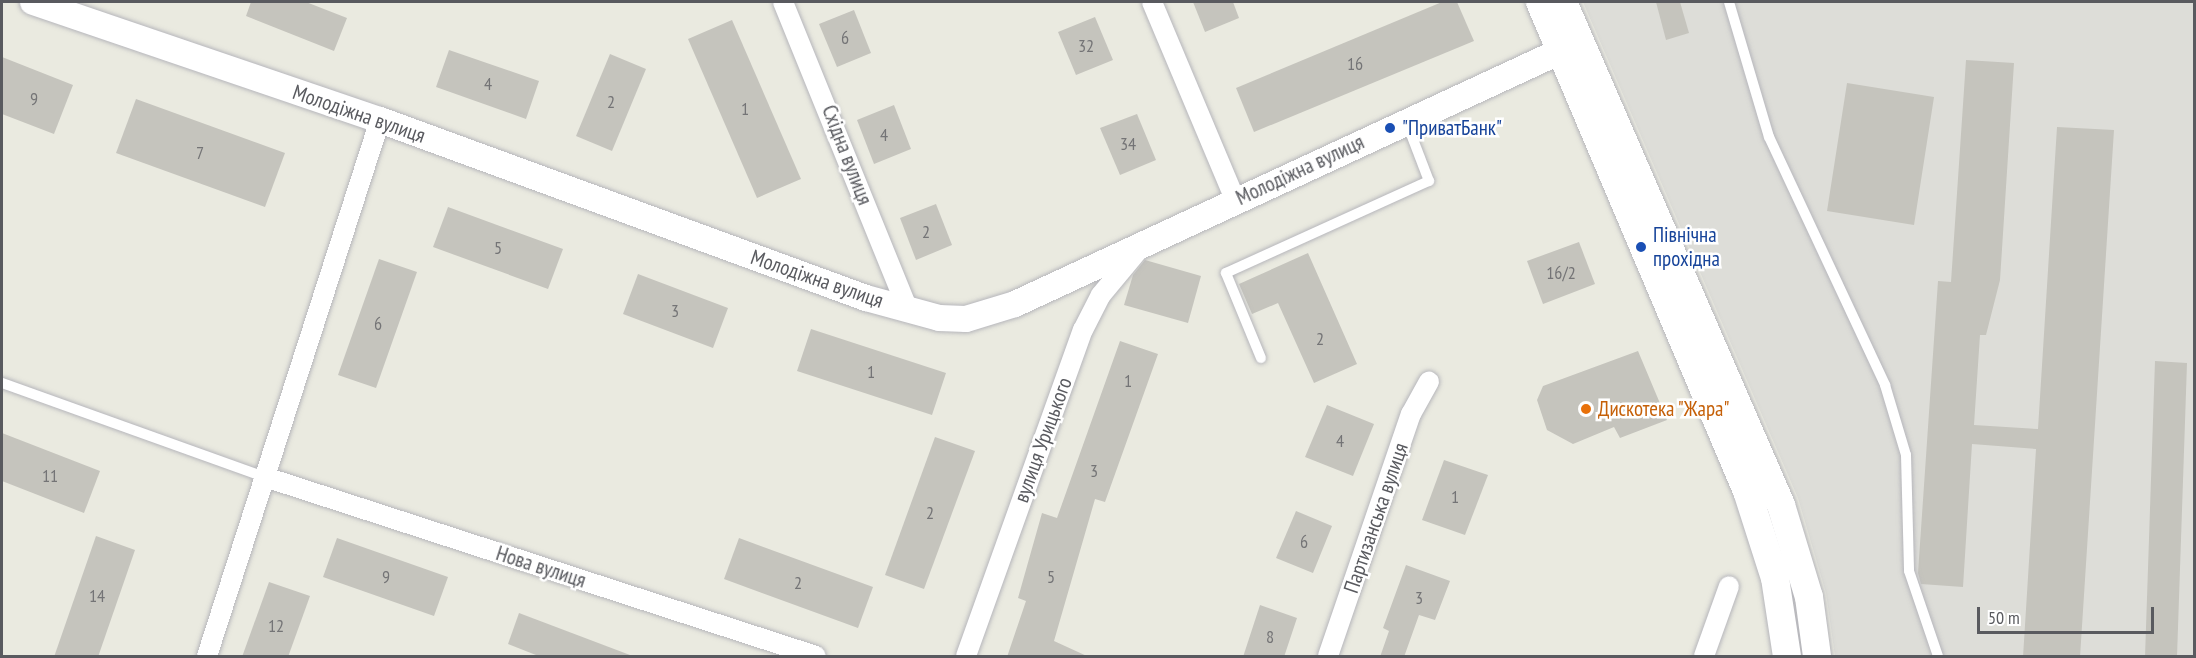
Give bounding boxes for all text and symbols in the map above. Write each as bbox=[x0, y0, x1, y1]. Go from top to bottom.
house number: 6 bbox=[841, 27, 849, 49]
house number: 32 bbox=[1078, 35, 1094, 57]
house number: 16 bbox=[1347, 53, 1363, 75]
house number: 4 bbox=[484, 73, 492, 95]
street label: Молодіжна вулиця bbox=[289, 80, 429, 148]
house number: 9 bbox=[30, 88, 38, 110]
house number: 2 bbox=[607, 91, 615, 113]
house number: 1 bbox=[741, 98, 749, 120]
street label: Східна вулиця bbox=[816, 102, 878, 208]
place label: "ПриватБанк" bbox=[1402, 115, 1502, 141]
marker: "ПриватБанк" bbox=[1383, 121, 1397, 135]
house number: 4 bbox=[880, 124, 888, 146]
street label: Молодіжна вулиця bbox=[1232, 129, 1368, 211]
house number: 34 bbox=[1120, 133, 1136, 155]
house number: 7 bbox=[196, 142, 204, 164]
house number: 2 bbox=[922, 221, 930, 243]
place label: Північна прохідна bbox=[1653, 222, 1720, 272]
house number: 5 bbox=[494, 237, 502, 259]
marker: Північна прохідна bbox=[1634, 240, 1648, 254]
street label: Молодіжна вулиця bbox=[747, 245, 887, 313]
house number: 16/2 bbox=[1546, 262, 1576, 284]
house number: 3 bbox=[671, 300, 679, 322]
house number: 6 bbox=[374, 313, 382, 335]
house number: 2 bbox=[1316, 328, 1324, 350]
house number: 1 bbox=[867, 361, 875, 383]
house number: 1 bbox=[1124, 370, 1132, 392]
street label: вулиця Урицького bbox=[1009, 374, 1077, 506]
place label: Дискотека "Жара" bbox=[1598, 396, 1731, 422]
marker: Дискотека "Жара" bbox=[1579, 402, 1593, 416]
house number: 4 bbox=[1336, 430, 1344, 452]
street label: Партизанська вулиця bbox=[1339, 440, 1413, 596]
house number: 3 bbox=[1090, 460, 1098, 482]
house number: 11 bbox=[42, 465, 58, 487]
house number: 1 bbox=[1451, 486, 1459, 508]
house number: 2 bbox=[926, 502, 934, 524]
house number: 6 bbox=[1300, 531, 1308, 553]
street label: Нова вулиця bbox=[493, 541, 589, 593]
house number: 9 bbox=[382, 566, 390, 588]
house number: 5 bbox=[1047, 566, 1055, 588]
house number: 2 bbox=[794, 572, 802, 594]
house number: 14 bbox=[89, 585, 105, 607]
house number: 3 bbox=[1415, 587, 1423, 609]
scale bar bbox=[1980, 595, 2157, 633]
text: 50 m bbox=[1988, 606, 2020, 629]
house number: 12 bbox=[268, 615, 284, 637]
house number: 8 bbox=[1266, 626, 1274, 648]

